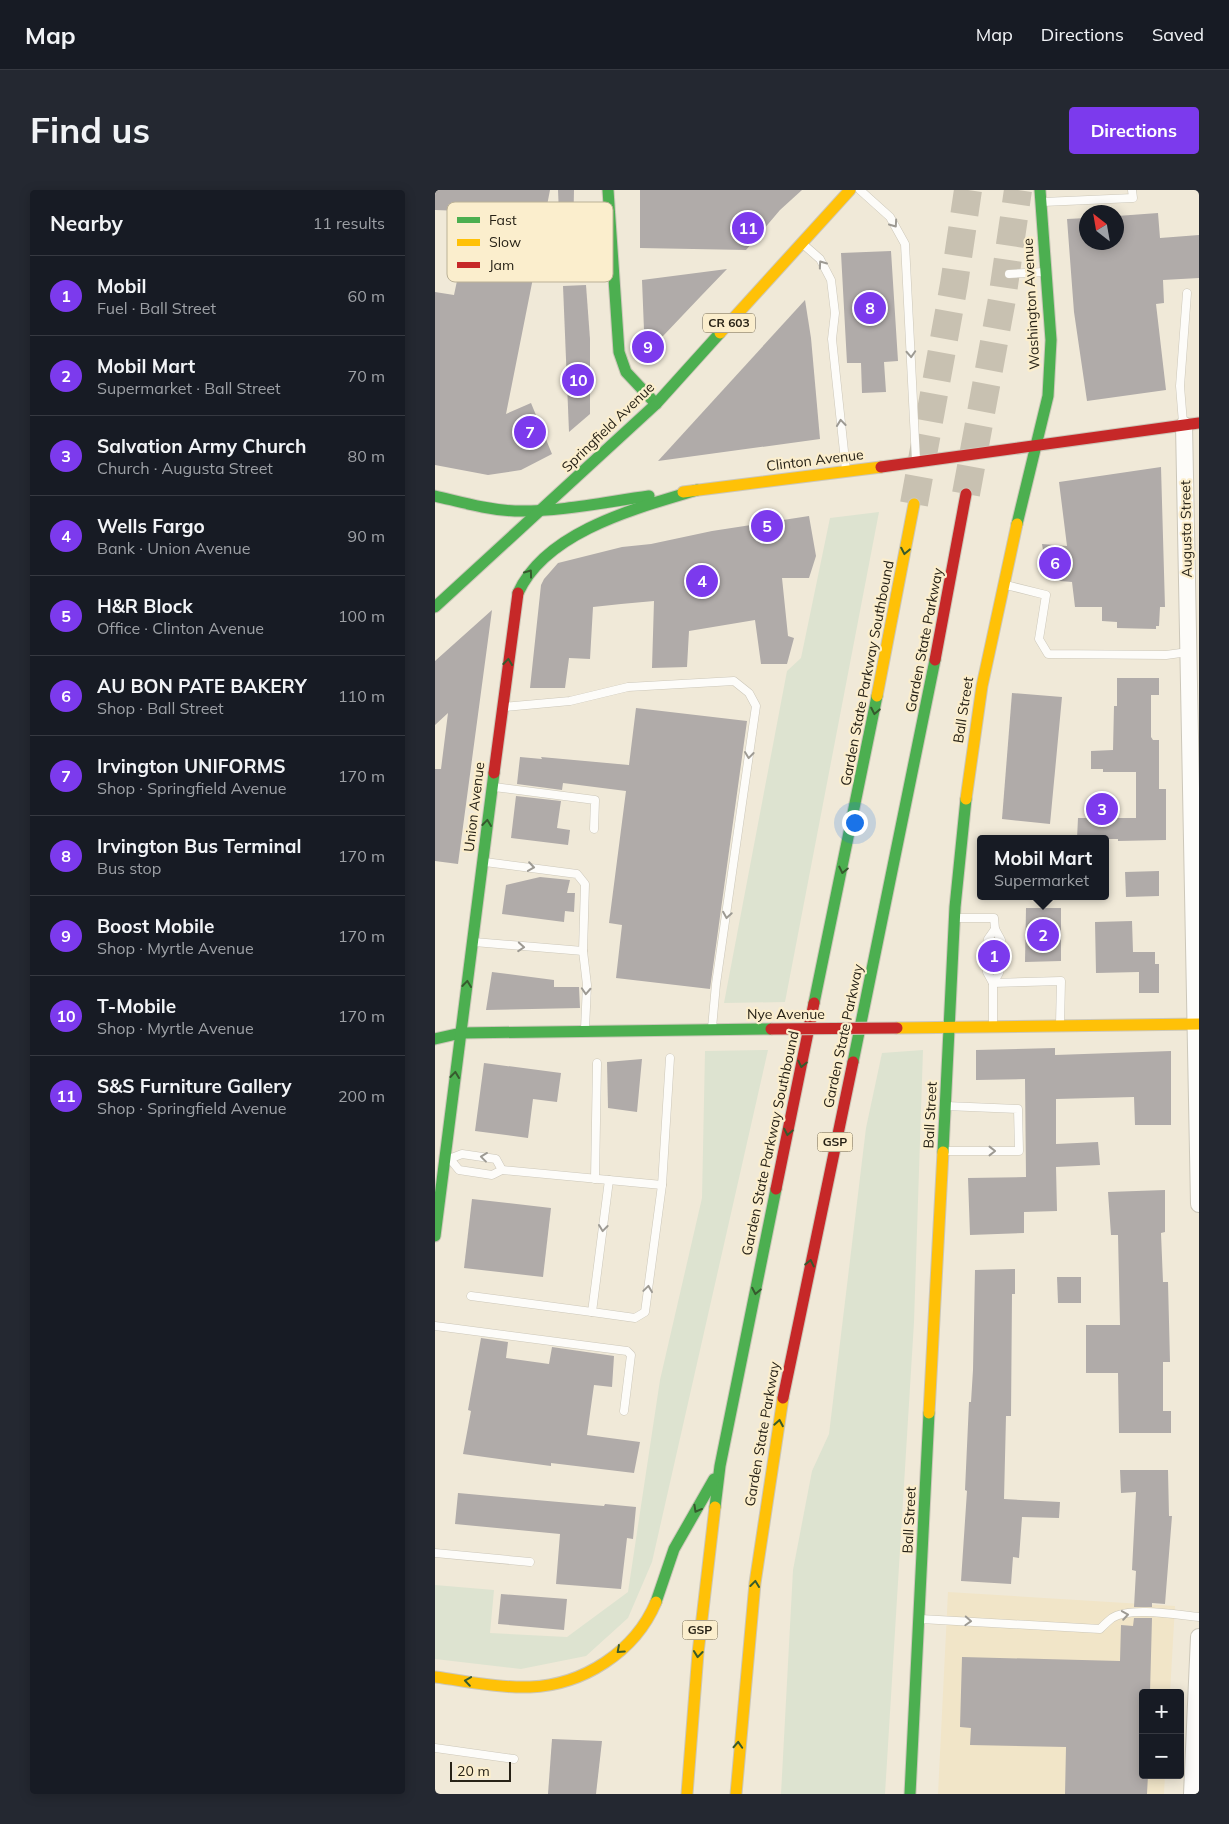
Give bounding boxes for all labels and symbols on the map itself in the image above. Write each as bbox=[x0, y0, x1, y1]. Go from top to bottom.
legend bbox=[447, 202, 613, 282]
north arrow bbox=[1079, 205, 1124, 250]
pin: 11 bbox=[732, 209, 764, 247]
text: Fast bbox=[489, 211, 517, 229]
one-way arrow bbox=[888, 218, 898, 227]
text: Slow bbox=[489, 233, 521, 251]
street label: Washington Avenue bbox=[1019, 238, 1043, 370]
text: Jam bbox=[489, 256, 514, 274]
one-way arrow bbox=[819, 260, 828, 270]
pin: 8 bbox=[854, 289, 886, 327]
road number: CR 603 bbox=[703, 314, 755, 332]
pin: 9 bbox=[632, 328, 664, 366]
one-way arrow bbox=[905, 350, 916, 358]
pin: 10 bbox=[562, 361, 594, 399]
street label: Springfield Avenue bbox=[558, 378, 658, 476]
pin: 7 bbox=[514, 413, 546, 451]
one-way arrow bbox=[836, 419, 847, 427]
street label: Clinton Avenue bbox=[765, 445, 865, 475]
street label: Augusta Street bbox=[1176, 480, 1196, 578]
pin: 5 bbox=[751, 507, 783, 545]
pin: 6 bbox=[1039, 544, 1071, 582]
one-way arrow bbox=[901, 547, 911, 556]
street label: Garden State Parkway Southbound bbox=[836, 559, 898, 787]
pin: 4 bbox=[686, 562, 718, 600]
street label: Garden State Parkway bbox=[901, 566, 947, 714]
one-way arrow bbox=[523, 569, 532, 579]
one-way arrow bbox=[502, 657, 513, 665]
street label: Ball Street bbox=[949, 675, 977, 744]
one-way arrow bbox=[871, 707, 881, 716]
one-way arrow bbox=[744, 751, 755, 759]
street label: Union Avenue bbox=[460, 761, 488, 853]
pin: 3 bbox=[1086, 790, 1118, 828]
your location bbox=[842, 810, 868, 836]
one-way arrow bbox=[481, 819, 492, 827]
one-way arrow bbox=[527, 862, 535, 872]
one-way arrow bbox=[838, 866, 849, 875]
one-way arrow bbox=[722, 912, 733, 920]
pin: 2 bbox=[1027, 916, 1059, 954]
pin: 1 bbox=[978, 937, 1010, 975]
one-way arrow bbox=[517, 941, 525, 952]
street label: Garden State Parkway bbox=[819, 962, 867, 1110]
one-way arrow bbox=[461, 980, 472, 988]
one-way arrow bbox=[581, 987, 592, 995]
street label: Nye Avenue bbox=[747, 1005, 825, 1023]
street label: Garden State Parkway Southbound bbox=[737, 1029, 803, 1257]
one-way arrow bbox=[797, 1059, 808, 1068]
one-way arrow bbox=[449, 1070, 460, 1078]
street label: Ball Street bbox=[919, 1081, 941, 1149]
one-way arrow bbox=[783, 1127, 793, 1136]
road number: GSP bbox=[817, 1132, 853, 1152]
one-way arrow bbox=[988, 1146, 996, 1156]
one-way arrow bbox=[480, 1152, 488, 1163]
one-way arrow bbox=[598, 1224, 608, 1233]
one-way arrow bbox=[804, 1259, 814, 1268]
one-way arrow bbox=[642, 1285, 653, 1293]
one-way arrow bbox=[751, 1287, 761, 1296]
street label: Garden State Parkway bbox=[740, 1360, 784, 1508]
one-way arrow bbox=[773, 1419, 783, 1427]
street label: Ball Street bbox=[898, 1486, 920, 1554]
one-way arrow bbox=[693, 1504, 703, 1513]
one-way arrow bbox=[749, 1579, 760, 1587]
one-way arrow bbox=[1121, 1610, 1130, 1620]
one-way arrow bbox=[964, 1616, 972, 1627]
road number: GSP bbox=[683, 1620, 717, 1640]
one-way arrow bbox=[617, 1644, 626, 1653]
one-way arrow bbox=[693, 1650, 704, 1658]
one-way arrow bbox=[463, 1676, 471, 1687]
one-way arrow bbox=[733, 1741, 744, 1749]
scale bar bbox=[450, 1759, 511, 1782]

